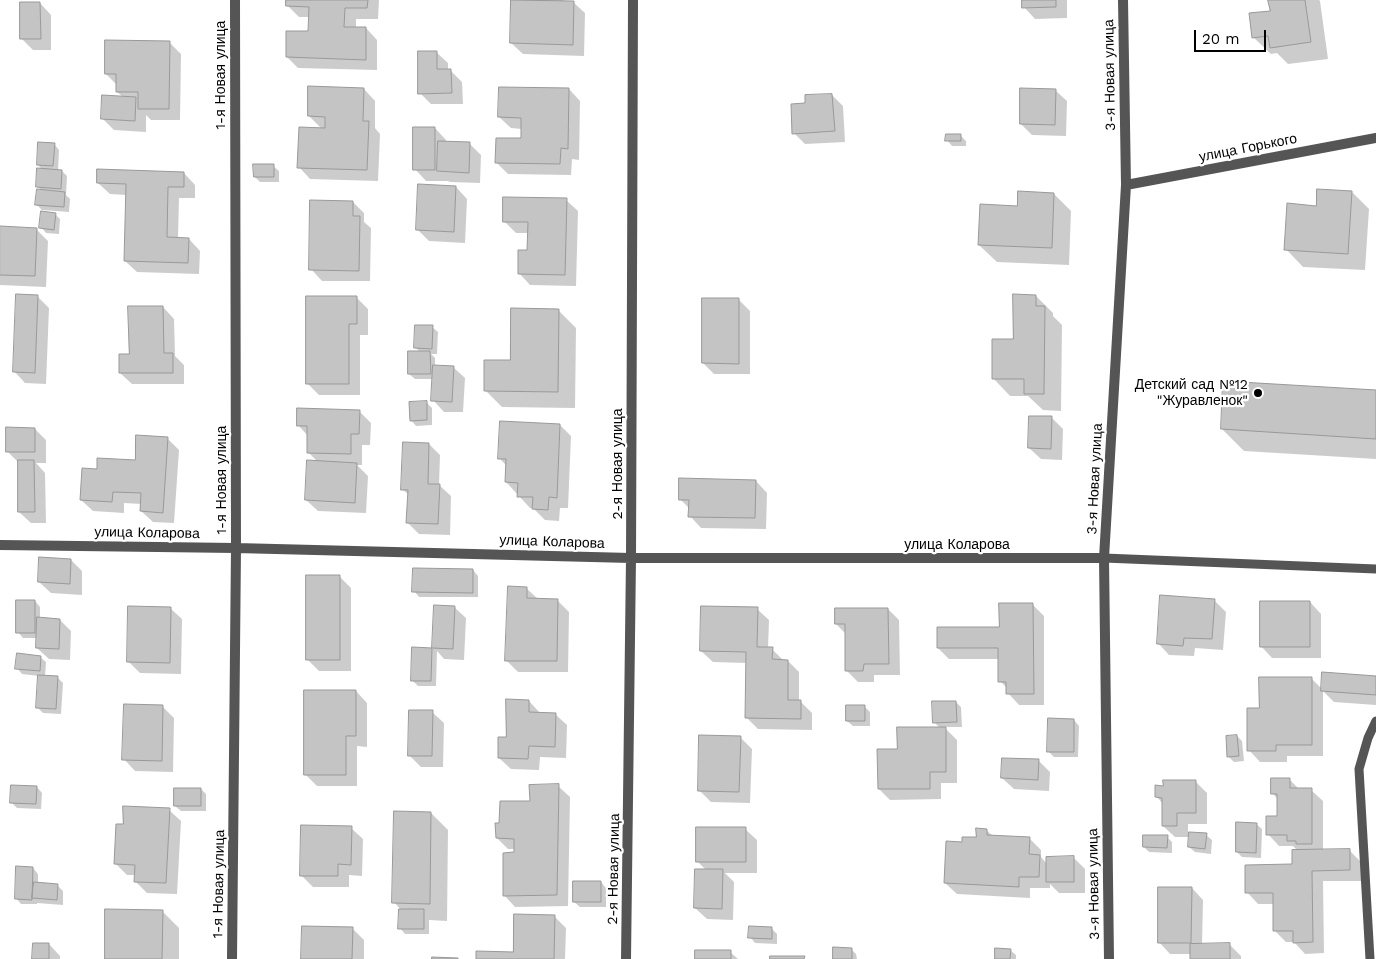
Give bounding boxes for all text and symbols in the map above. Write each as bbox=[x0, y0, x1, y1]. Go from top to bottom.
street label: 3-я Новая улица bbox=[1101, 19, 1119, 131]
scale bar bbox=[1196, 20, 1268, 52]
street label: 1-я Новая улица bbox=[213, 21, 229, 129]
text: 20 m bbox=[1202, 30, 1240, 48]
street label: улица Горького bbox=[1198, 130, 1298, 166]
place label: Детский сад №12 "Журавленок" bbox=[1135, 377, 1248, 410]
marker: Детский сад №12 "Журавленок" bbox=[1252, 387, 1264, 399]
street label: 2-я Новая улица bbox=[610, 408, 626, 520]
street label: 3-я Новая улица bbox=[1084, 423, 1106, 535]
street label: 1-я Новая улица bbox=[214, 426, 230, 534]
street label: улица Коларова bbox=[94, 524, 200, 542]
street label: улица Коларова bbox=[499, 532, 605, 552]
street label: улица Коларова bbox=[904, 537, 1010, 553]
street label: 2-я Новая улица bbox=[605, 813, 623, 925]
street label: 3-я Новая улица bbox=[1085, 828, 1103, 940]
street label: 1-я Новая улица bbox=[210, 829, 228, 939]

